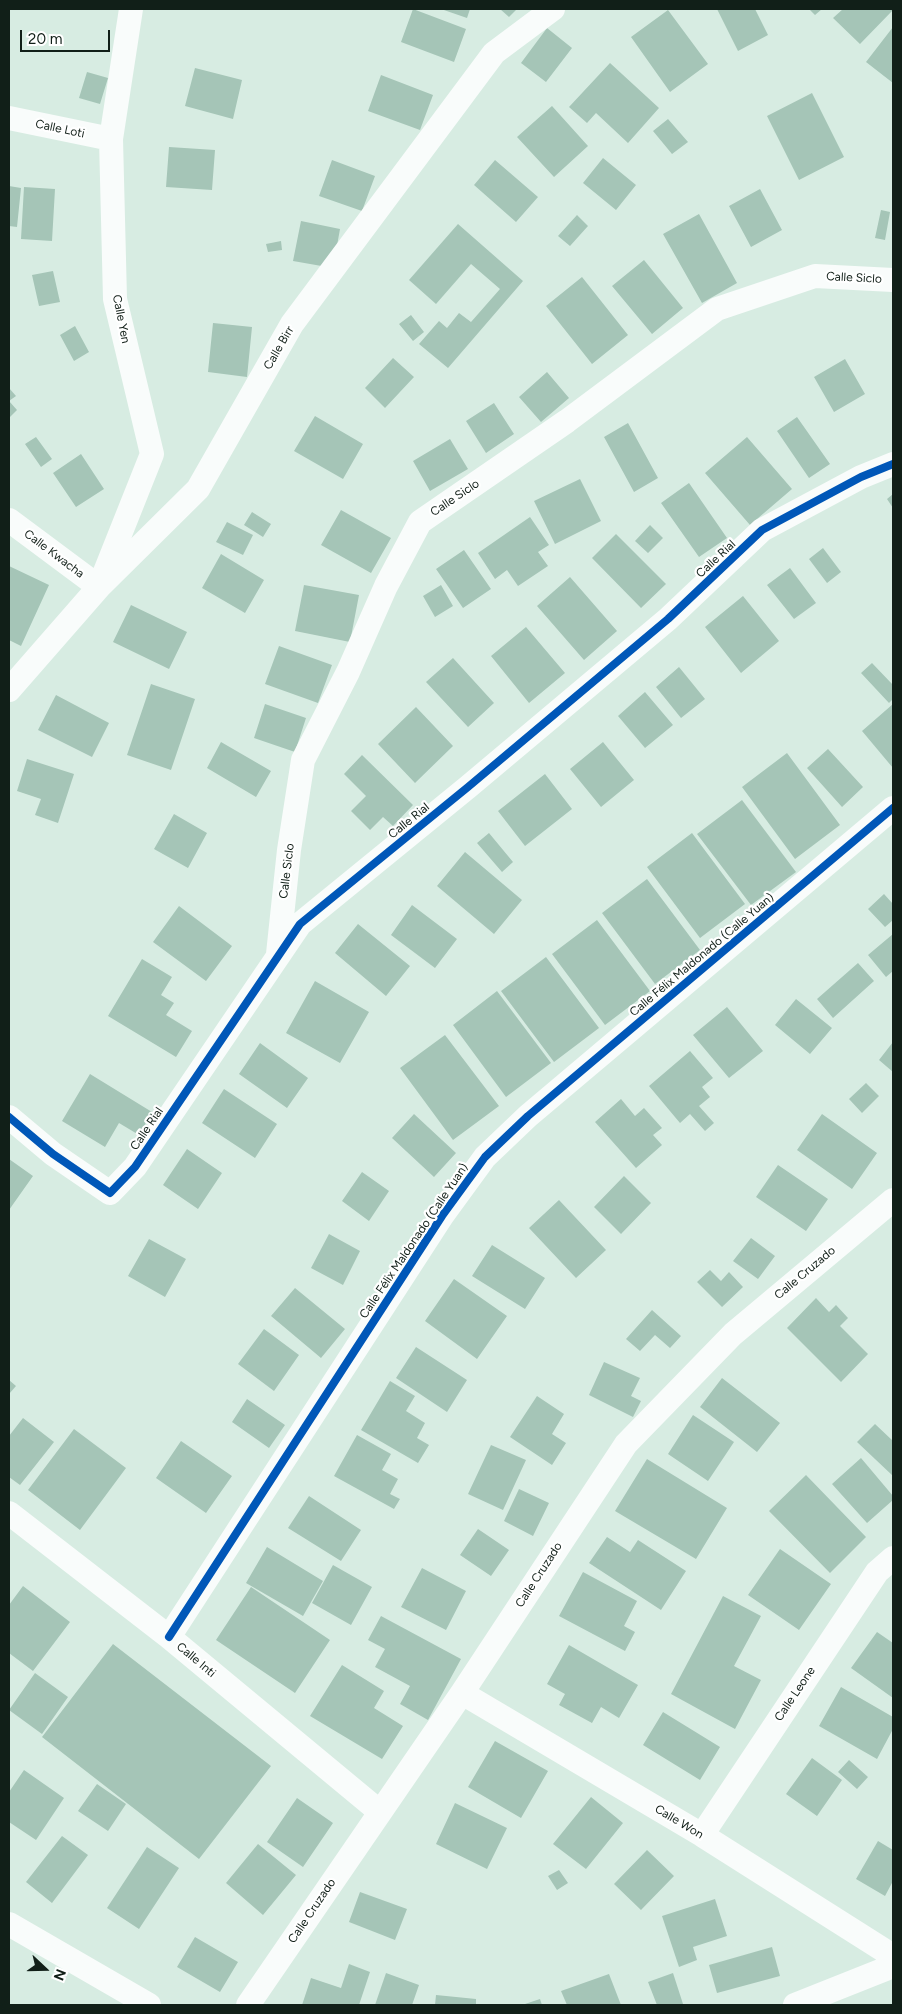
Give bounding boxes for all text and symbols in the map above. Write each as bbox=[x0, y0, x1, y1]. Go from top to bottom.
scale bar bbox=[22, 20, 112, 52]
text: 20 m bbox=[28, 30, 62, 48]
street label: Calle Loti bbox=[34, 117, 86, 141]
street label: Calle Siclo bbox=[826, 269, 882, 287]
street label: Calle Yen bbox=[109, 293, 133, 345]
street label: Calle Birr bbox=[261, 324, 297, 372]
street label: Calle Siclo bbox=[428, 476, 482, 520]
street label: Calle Kwacha bbox=[21, 527, 87, 581]
street label: Calle Rial bbox=[693, 537, 739, 581]
street label: Calle Rial bbox=[386, 800, 432, 842]
street label: Calle Siclo bbox=[276, 842, 298, 900]
street label: Calle Félix Maldonado (Calle Yuan) bbox=[627, 890, 777, 1020]
street label: Calle Rial bbox=[127, 1105, 167, 1153]
street label: Calle Félix Maldonado (Calle Yuan) bbox=[357, 1161, 471, 1321]
street label: Calle Cruzado bbox=[772, 1243, 838, 1303]
street label: Calle Cruzado bbox=[513, 1540, 565, 1610]
street label: Calle Inti bbox=[173, 1639, 219, 1681]
street label: Calle Leone bbox=[772, 1664, 818, 1724]
street label: Calle Won bbox=[652, 1802, 706, 1842]
street label: Calle Cruzado bbox=[285, 1876, 339, 1946]
north arrow bbox=[20, 1944, 70, 1994]
text: N bbox=[50, 1966, 69, 1983]

